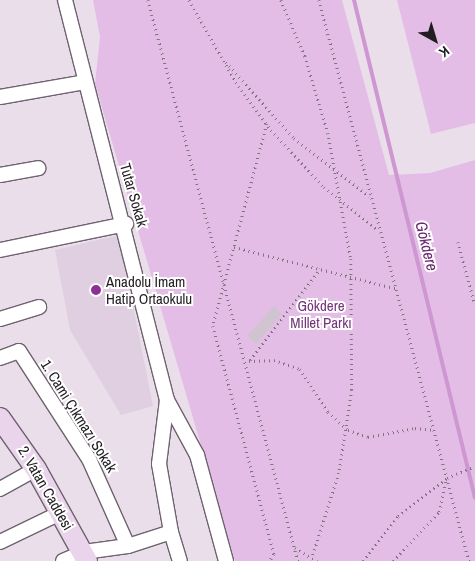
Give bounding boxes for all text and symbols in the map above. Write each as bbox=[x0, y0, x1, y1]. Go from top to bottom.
north arrow bbox=[410, 15, 460, 65]
text: K bbox=[436, 42, 453, 61]
street label: Tutar Sokak bbox=[116, 161, 152, 229]
water label: Gökdere bbox=[412, 219, 442, 273]
place label: Anadolu İmam Hatip Ortaokulu bbox=[106, 272, 192, 307]
marker: Anadolu İmam Hatip Ortaokulu bbox=[90, 284, 102, 296]
park label: Gökdere Millet Parkı bbox=[290, 296, 352, 331]
street label: 1. Cami Çıkmazı Sokak bbox=[37, 356, 121, 476]
street label: 2. Vatan Caddesi bbox=[15, 443, 77, 533]

